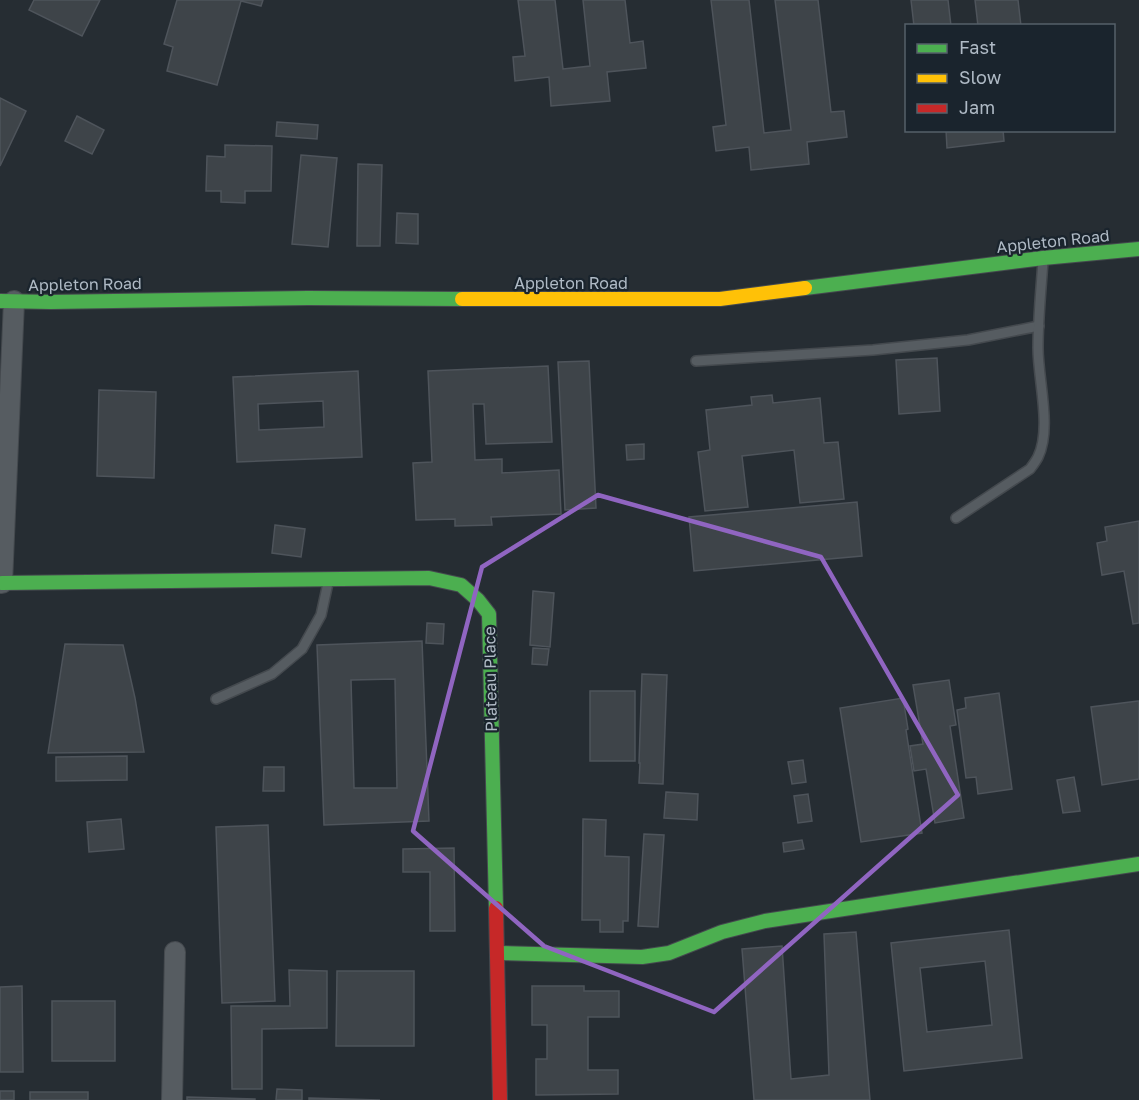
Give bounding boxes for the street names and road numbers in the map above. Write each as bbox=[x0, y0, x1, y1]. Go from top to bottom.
street label: Appleton Road bbox=[995, 225, 1111, 257]
street label: Appleton Road bbox=[28, 273, 142, 295]
street label: Appleton Road bbox=[514, 273, 628, 293]
street label: Plateau Place bbox=[479, 626, 501, 732]

